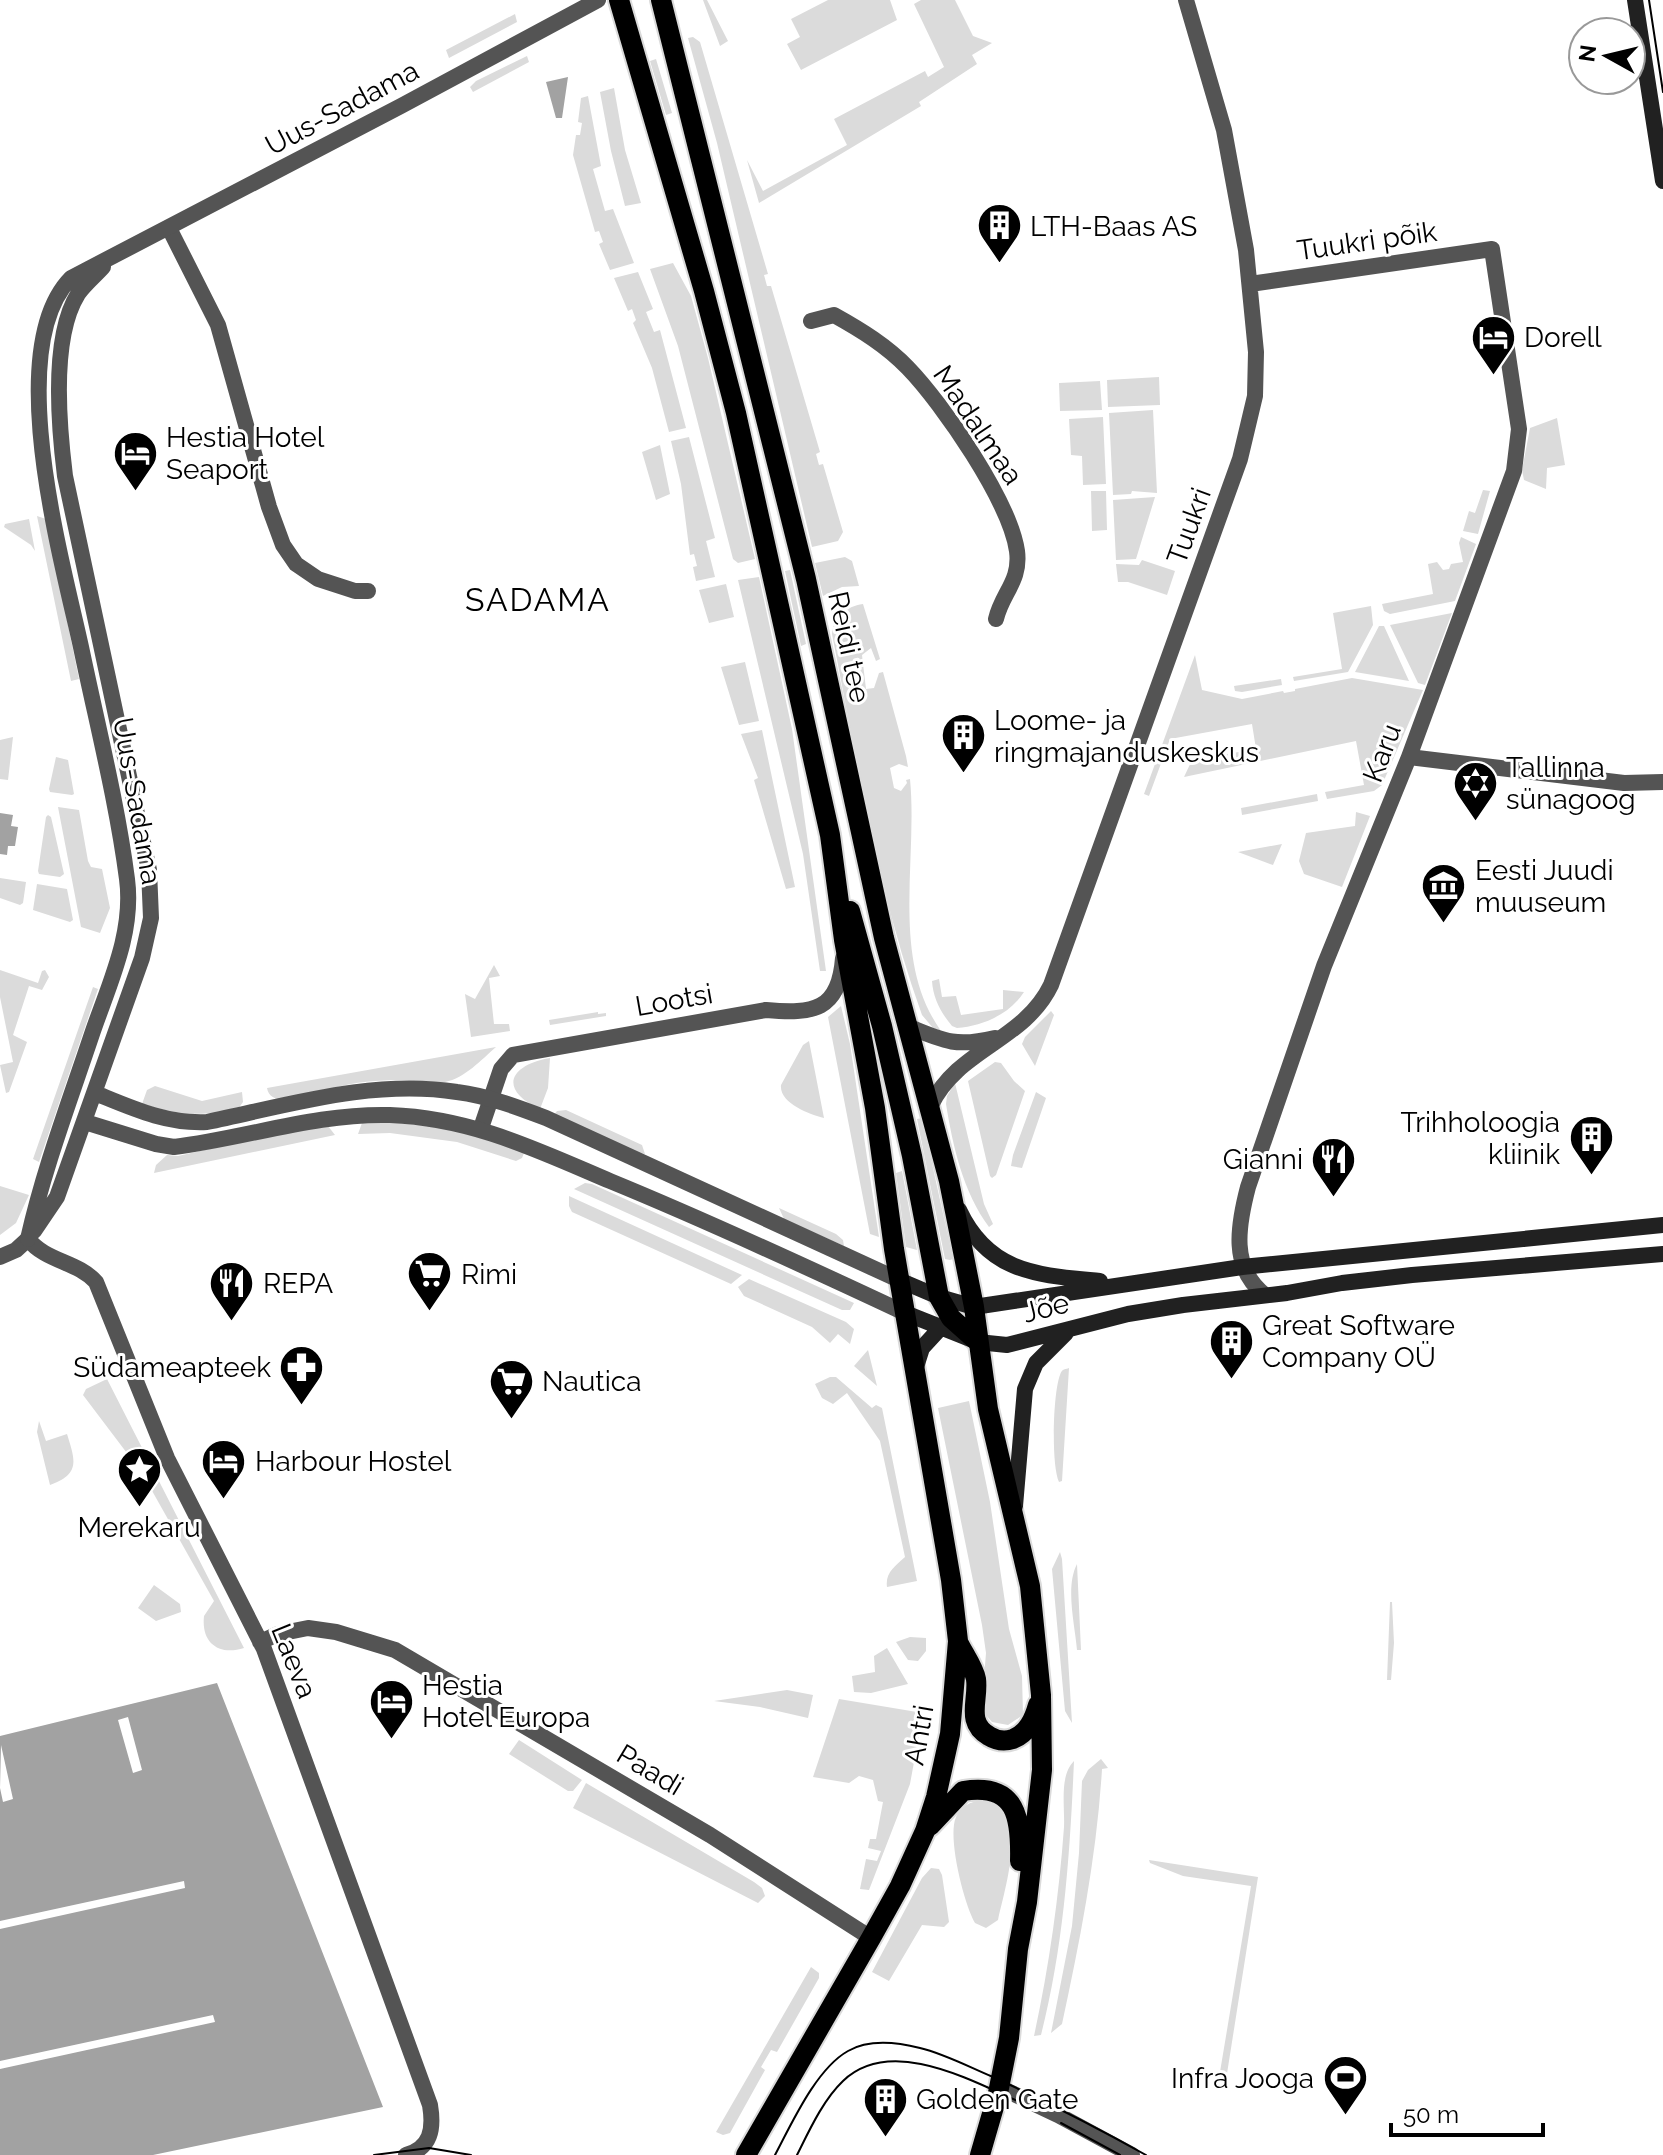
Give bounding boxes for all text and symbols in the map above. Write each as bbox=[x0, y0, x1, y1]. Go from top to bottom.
north arrow bbox=[1567, 16, 1647, 96]
text: N bbox=[1573, 43, 1601, 63]
street label: Uus-Sadama bbox=[260, 54, 424, 162]
building icon: LTH-Baas AS bbox=[975, 202, 1023, 265]
place label: LTH-Baas AS bbox=[1030, 210, 1197, 243]
street label: Tuukri põik bbox=[1295, 215, 1439, 267]
hotel icon: Dorell bbox=[1469, 313, 1517, 376]
place label: Dorell bbox=[1524, 321, 1602, 354]
street label: Madalmaa bbox=[926, 359, 1030, 491]
place label: Hestia Hotel Seaport bbox=[166, 421, 325, 486]
hotel icon: Hestia Hotel Seaport bbox=[111, 429, 159, 492]
street label: Tuukri bbox=[1160, 483, 1218, 569]
district label: SADAMA bbox=[465, 581, 611, 618]
street label: Reidi tee bbox=[821, 588, 877, 706]
place label: Loome- ja ringmajanduskeskus bbox=[994, 704, 1259, 769]
building icon: Loome- ja ringmajanduskeskus bbox=[939, 712, 987, 775]
street label: Uus-Sadama bbox=[106, 715, 168, 887]
street label: Karu bbox=[1356, 719, 1408, 787]
place label: Tallinna sünagoog bbox=[1506, 751, 1636, 816]
synagogue icon: Tallinna sünagoog bbox=[1451, 759, 1499, 822]
place label: Eesti Juudi muuseum bbox=[1475, 854, 1614, 919]
museum icon: Eesti Juudi muuseum bbox=[1420, 862, 1468, 925]
street label: Lootsi bbox=[633, 977, 715, 1023]
place label: Trihholoogia kliinik bbox=[1401, 1106, 1560, 1171]
building icon: Trihholoogia kliinik bbox=[1567, 1114, 1615, 1177]
restaurant icon: Gianni bbox=[1310, 1135, 1358, 1198]
place label: Gianni bbox=[1223, 1143, 1303, 1176]
supermarket icon: Rimi bbox=[406, 1250, 454, 1313]
place label: Rimi bbox=[461, 1258, 517, 1291]
restaurant icon: REPA bbox=[208, 1259, 256, 1322]
place label: REPA bbox=[263, 1267, 333, 1300]
street label: Jõe bbox=[1020, 1286, 1072, 1330]
place label: Great Software Company OÜ bbox=[1262, 1309, 1455, 1374]
building icon: Great Software Company OÜ bbox=[1207, 1317, 1255, 1380]
pharmacy icon: Südameapteek bbox=[278, 1343, 326, 1406]
place label: Südameapteek bbox=[73, 1351, 271, 1384]
supermarket icon: Nautica bbox=[487, 1357, 535, 1420]
place label: Nautica bbox=[542, 1365, 642, 1398]
hotel icon: Harbour Hostel bbox=[200, 1437, 248, 1500]
place label: Harbour Hostel bbox=[255, 1445, 452, 1478]
place icon: Merekaru bbox=[115, 1446, 163, 1509]
place label: Merekaru bbox=[77, 1511, 201, 1544]
street label: Laeva bbox=[264, 1619, 324, 1703]
place label: Hestia Hotel Europa bbox=[422, 1669, 590, 1734]
hotel icon: Hestia Hotel Europa bbox=[367, 1677, 415, 1740]
street label: Ahtri bbox=[898, 1702, 940, 1768]
street label: Paadi bbox=[611, 1737, 689, 1803]
sports icon: Infra Jooga bbox=[1321, 2054, 1369, 2117]
place label: Infra Jooga bbox=[1171, 2062, 1314, 2095]
building icon: Golden Gate bbox=[861, 2075, 909, 2138]
place label: Golden Gate bbox=[916, 2083, 1078, 2116]
scale bar bbox=[1391, 2087, 1543, 2137]
text: 50 m bbox=[1403, 2100, 1459, 2129]

